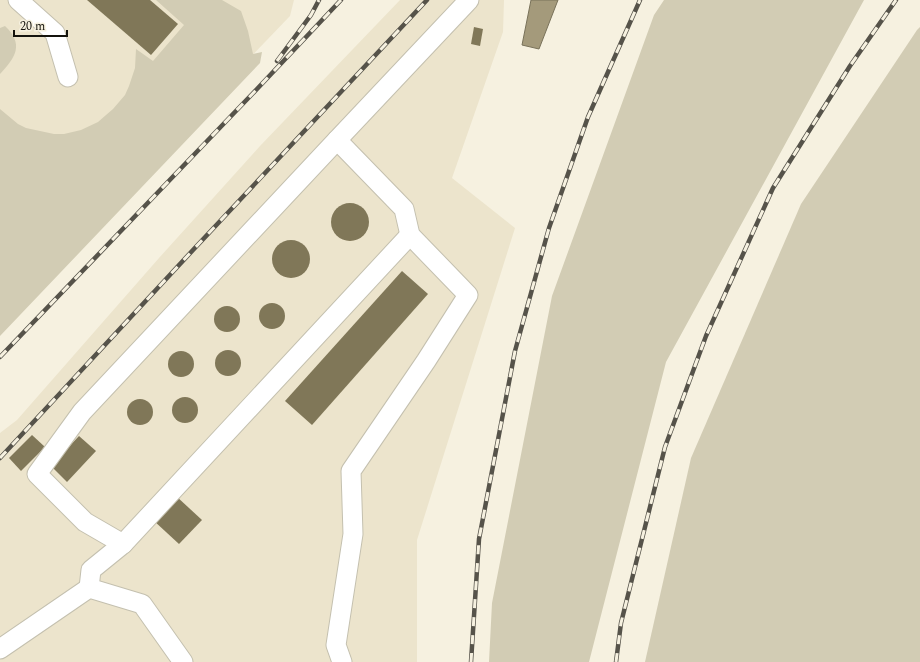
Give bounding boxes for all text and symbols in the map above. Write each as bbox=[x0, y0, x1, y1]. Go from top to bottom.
scale bar bbox=[14, 12, 67, 38]
text: 20 m bbox=[20, 17, 45, 36]

